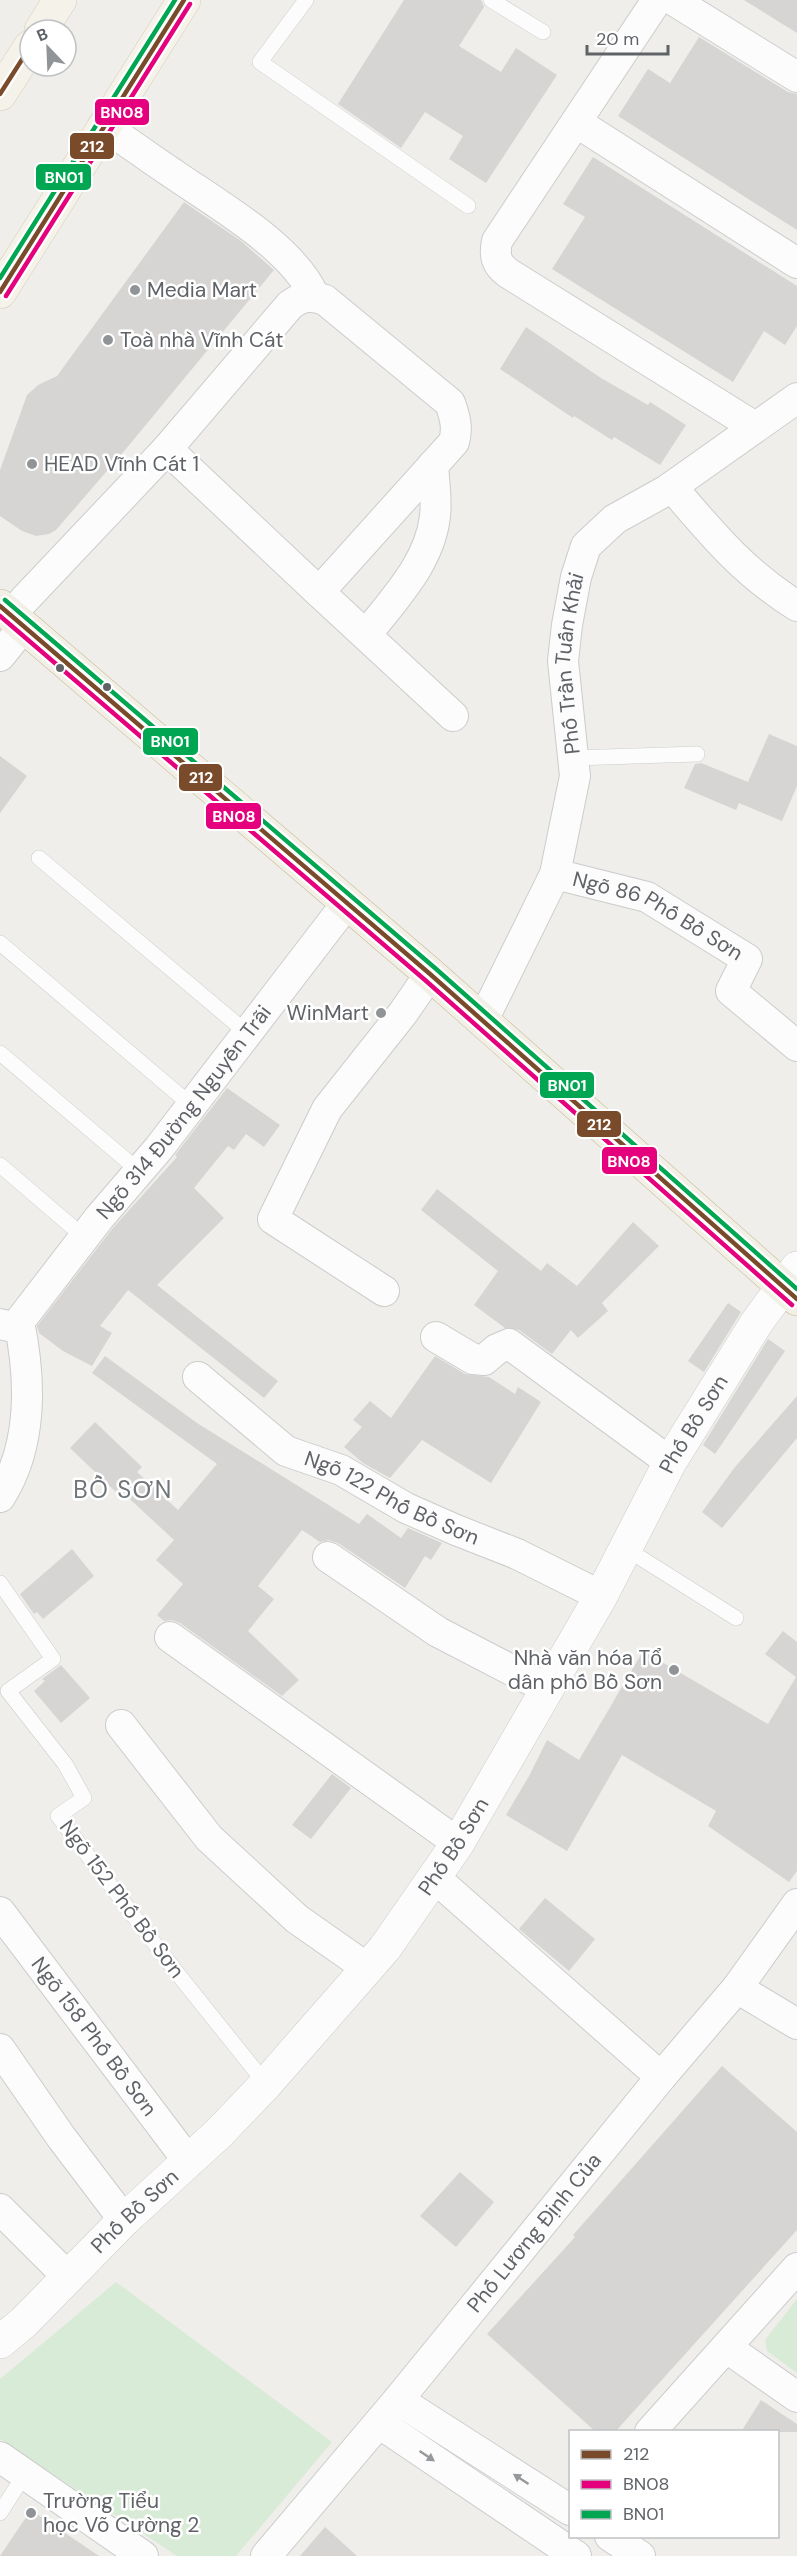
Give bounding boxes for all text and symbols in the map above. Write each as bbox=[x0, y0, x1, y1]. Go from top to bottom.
north arrow bbox=[18, 18, 78, 78]
scale bar bbox=[587, 18, 668, 56]
text: B bbox=[34, 23, 51, 46]
text: 20 m bbox=[596, 27, 639, 51]
line badge: BN08 bbox=[94, 98, 150, 126]
text: BN08 bbox=[100, 102, 144, 123]
line badge: 212 bbox=[69, 132, 115, 160]
text: 212 bbox=[80, 136, 104, 157]
line badge: BN01 bbox=[35, 163, 92, 191]
text: BN01 bbox=[45, 167, 83, 188]
place label: Media Mart bbox=[147, 276, 257, 304]
marker: Media Mart bbox=[128, 283, 142, 297]
place label: Toà nhà Vĩnh Cát bbox=[120, 326, 283, 354]
marker: Toà nhà Vĩnh Cát bbox=[101, 333, 115, 347]
place label: HEAD Vĩnh Cát 1 bbox=[44, 450, 199, 478]
marker: HEAD Vĩnh Cát 1 bbox=[25, 457, 39, 471]
street label: Phố Trần Tuấn Khải bbox=[549, 569, 591, 756]
unlabelled marker bbox=[54, 662, 66, 674]
unlabelled marker bbox=[101, 681, 113, 693]
line badge: BN01 bbox=[142, 727, 199, 756]
text: BN01 bbox=[151, 731, 189, 752]
line badge: 212 bbox=[178, 763, 223, 792]
text: 212 bbox=[189, 767, 213, 788]
line badge: BN08 bbox=[205, 802, 262, 830]
text: BN08 bbox=[212, 806, 256, 827]
street label: Ngõ 86 Phố Bồ Sơn bbox=[570, 865, 748, 967]
street label: Ngõ 314 Đường Nguyễn Trãi bbox=[90, 999, 278, 1225]
place label: WinMart bbox=[286, 999, 369, 1027]
marker: WinMart bbox=[374, 1006, 388, 1020]
line badge: BN01 bbox=[539, 1071, 595, 1099]
text: BN01 bbox=[548, 1075, 586, 1096]
line badge: 212 bbox=[576, 1110, 622, 1138]
text: 212 bbox=[587, 1114, 611, 1135]
line badge: BN08 bbox=[601, 1146, 658, 1175]
text: BN08 bbox=[607, 1151, 651, 1172]
street label: Phố Bồ Sơn bbox=[652, 1370, 735, 1478]
street label: Ngõ 122 Phố Bồ Sơn bbox=[301, 1444, 483, 1552]
district label: BỒ SƠN bbox=[73, 1474, 173, 1505]
place label: Nhà văn hóa Tổ dân phố Bồ Sơn bbox=[508, 1644, 662, 1696]
marker: Nhà văn hóa Tổ dân phố Bồ Sơn bbox=[667, 1663, 681, 1677]
street label: Phố Bồ Sơn bbox=[412, 1793, 495, 1901]
street label: Ngõ 152 Phố Bồ Sơn bbox=[53, 1814, 191, 1984]
street label: Ngõ 158 Phố Bồ Sơn bbox=[25, 1951, 163, 2122]
street label: Phố Lương Định Của bbox=[461, 2147, 608, 2318]
street label: Phố Bồ Sơn bbox=[85, 2163, 185, 2260]
legend bbox=[569, 2430, 779, 2538]
text: 212 bbox=[623, 2442, 649, 2466]
one-way arrow bbox=[419, 2450, 435, 2461]
text: BN08 bbox=[623, 2472, 670, 2496]
one-way arrow bbox=[513, 2473, 529, 2484]
place label: Trường Tiểu học Võ Cường 2 bbox=[43, 2487, 199, 2539]
text: BN01 bbox=[623, 2502, 664, 2526]
marker: Trường Tiểu học Võ Cường 2 bbox=[24, 2506, 38, 2520]

